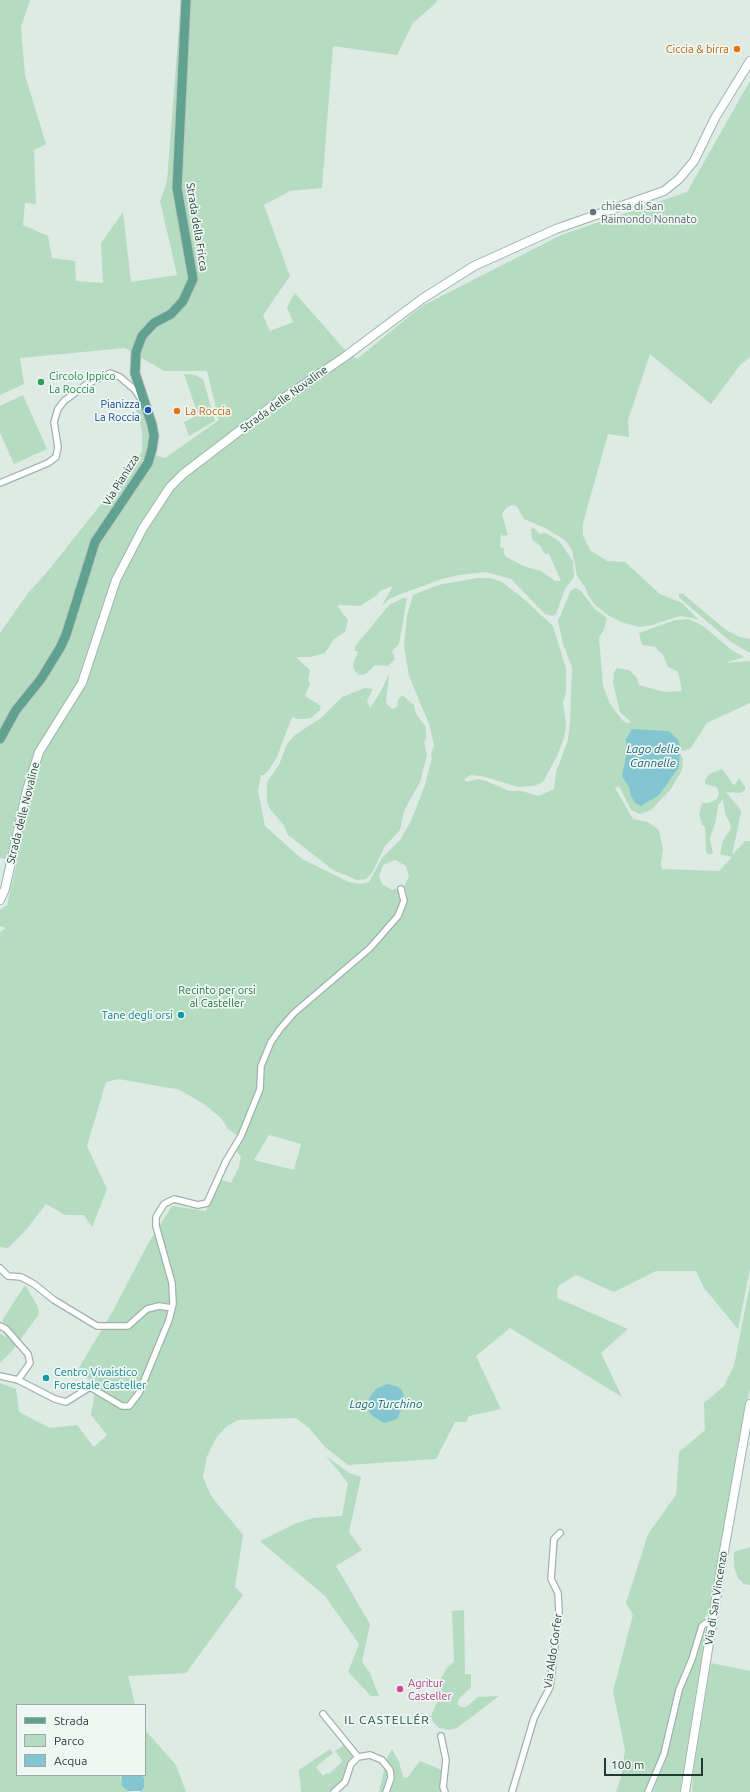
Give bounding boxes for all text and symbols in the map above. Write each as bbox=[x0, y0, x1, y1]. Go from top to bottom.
place label: Ciccia & birra bbox=[666, 42, 729, 56]
marker: Ciccia & birra bbox=[732, 44, 742, 54]
street label: Strada della Fricca bbox=[184, 182, 210, 272]
place label: chiesa di San Raimondo Nonnato bbox=[601, 199, 697, 225]
marker: chiesa di San Raimondo Nonnato bbox=[588, 207, 598, 217]
street label: Strada delle Novaline bbox=[238, 363, 330, 435]
place label: Circolo Ippico La Roccia bbox=[49, 369, 116, 395]
marker: Circolo Ippico La Roccia bbox=[36, 377, 46, 387]
place label: Pianizza La Roccia bbox=[94, 397, 140, 423]
place label: La Roccia bbox=[185, 404, 231, 418]
marker: Pianizza La Roccia bbox=[143, 405, 153, 415]
marker: La Roccia bbox=[172, 406, 182, 416]
street label: Via Pianizza bbox=[100, 452, 142, 508]
water label: Lago delle Cannelle bbox=[626, 742, 680, 770]
street label: Strada delle Novaline bbox=[4, 761, 42, 865]
park label: Recinto per orsi al Casteller bbox=[178, 983, 256, 1009]
place label: Tane degli orsi bbox=[102, 1008, 173, 1022]
marker: Tane degli orsi bbox=[176, 1010, 186, 1020]
place label: Centro Vivaistico Forestale Casteller bbox=[54, 1365, 146, 1391]
marker: Centro Vivaistico Forestale Casteller bbox=[41, 1373, 51, 1383]
water label: Lago Turchino bbox=[349, 1397, 423, 1411]
street label: Via di San Vincenzo bbox=[702, 1550, 730, 1646]
street label: Via Aldo Gorfer bbox=[541, 1612, 565, 1690]
place label: Agritur Casteller bbox=[408, 1676, 452, 1702]
marker: Agritur Casteller bbox=[395, 1684, 405, 1694]
legend bbox=[16, 1704, 146, 1776]
district label: IL CASTELLÉR bbox=[344, 1713, 430, 1727]
text: Strada bbox=[54, 1714, 89, 1727]
text: Parco bbox=[54, 1734, 84, 1747]
scale bar bbox=[606, 1750, 705, 1776]
text: Acqua bbox=[54, 1754, 87, 1767]
text: 100 m bbox=[611, 1758, 644, 1771]

